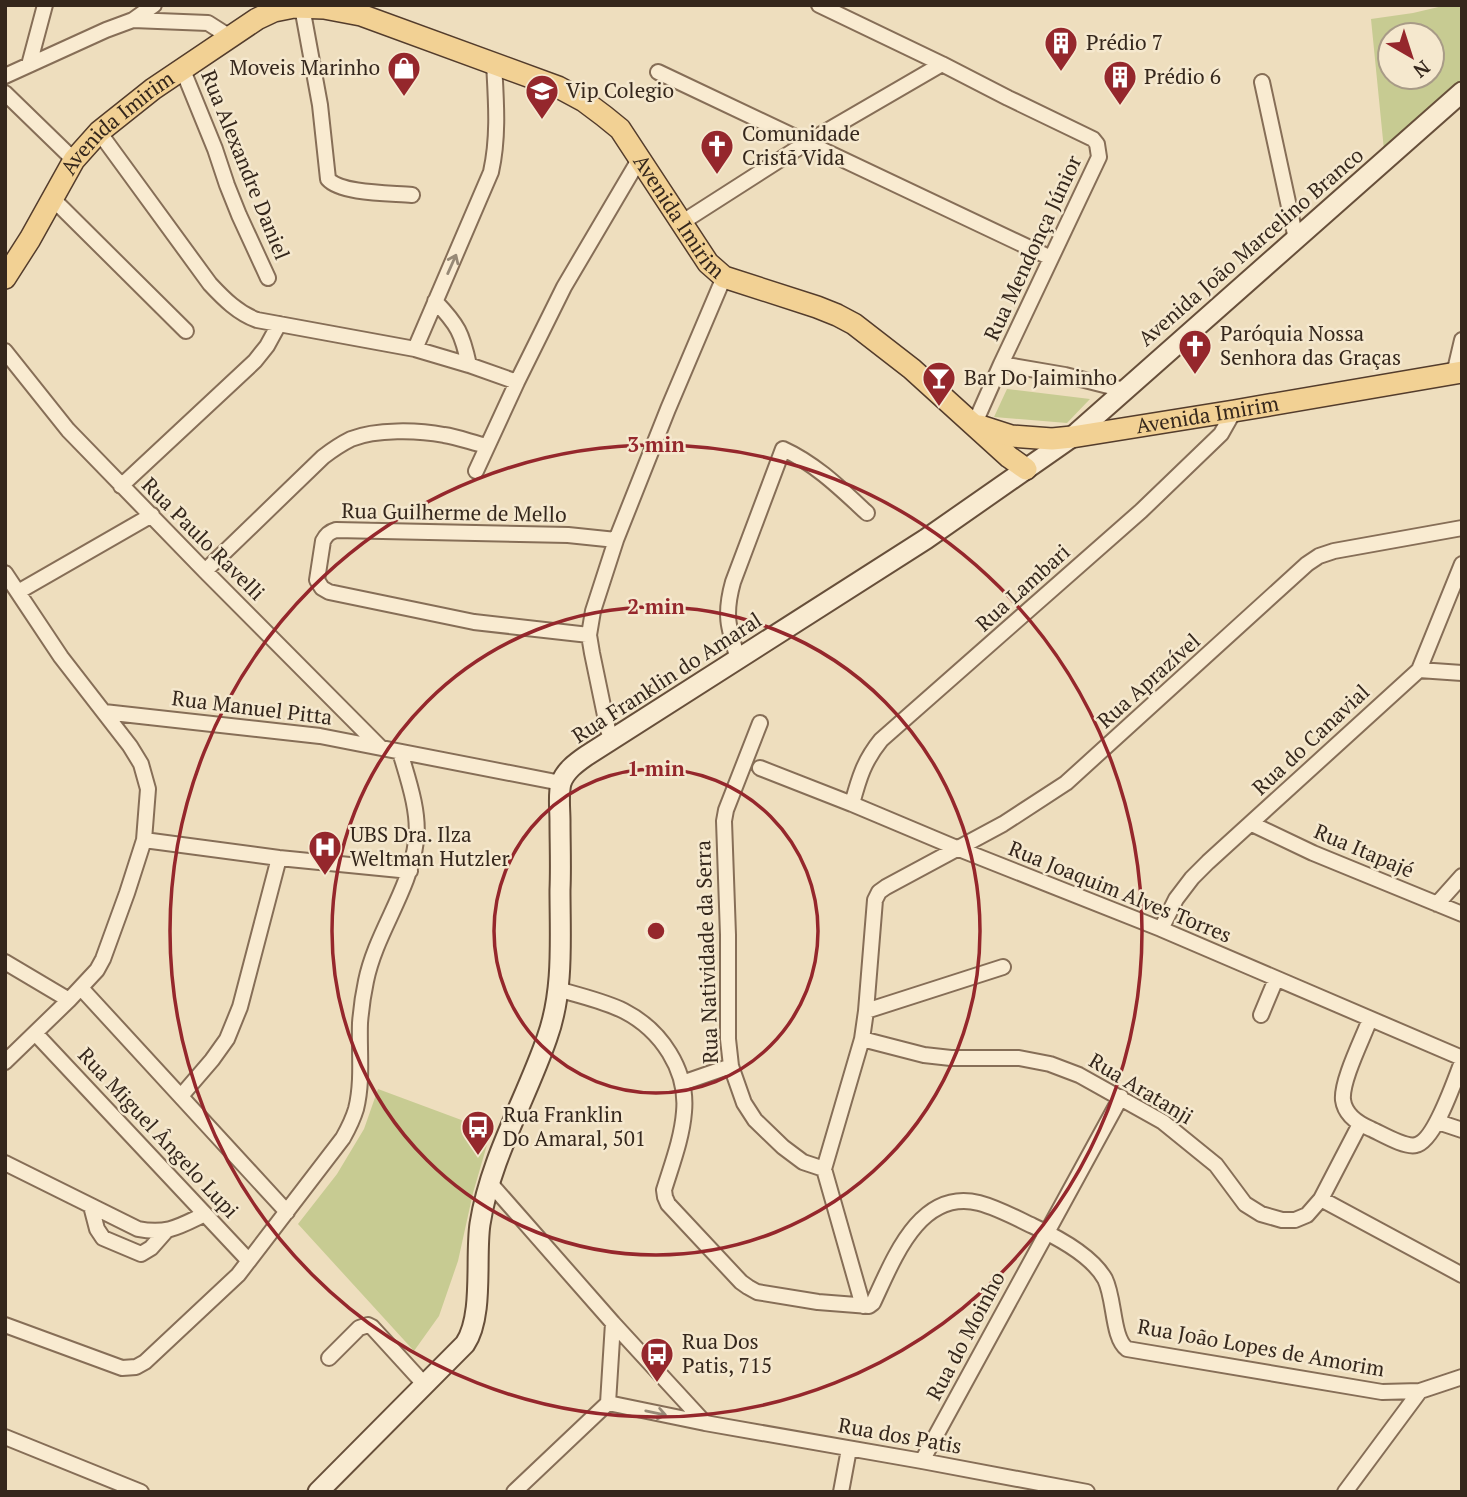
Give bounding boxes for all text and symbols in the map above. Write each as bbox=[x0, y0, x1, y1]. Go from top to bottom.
north arrow bbox=[1376, 21, 1446, 91]
building icon: Prédio 7 bbox=[1042, 24, 1080, 73]
place label: Prédio 7 bbox=[1086, 28, 1163, 56]
shop icon: Moveis Marinho bbox=[385, 49, 423, 98]
place label: Moveis Marinho bbox=[230, 53, 380, 81]
text: N bbox=[1408, 55, 1435, 84]
building icon: Prédio 6 bbox=[1101, 58, 1139, 107]
place label: Prédio 6 bbox=[1144, 62, 1221, 90]
street label: Avenida Imirim bbox=[54, 64, 179, 179]
street label: Rua Alexandre Daniel bbox=[195, 66, 297, 264]
school or university icon: Vip Colegio bbox=[523, 72, 561, 121]
place label: Vip Colegio bbox=[566, 76, 674, 104]
place label: Comunidade Cristã Vida bbox=[742, 119, 860, 171]
church icon: Comunidade Cristã Vida bbox=[698, 127, 736, 176]
street label: Avenida João Marcelino Branco bbox=[1132, 141, 1369, 352]
street label: Avenida Imirim bbox=[627, 149, 731, 284]
street label: Rua Mendonça Júnior bbox=[977, 150, 1087, 345]
one-way arrow bbox=[446, 254, 459, 275]
place label: Paróquia Nossa Senhora das Graças bbox=[1220, 319, 1401, 371]
church icon: Paróquia Nossa Senhora das Graças bbox=[1176, 327, 1214, 376]
bar icon: Bar Do Jaiminho bbox=[920, 359, 958, 408]
place label: Bar Do Jaiminho bbox=[964, 363, 1117, 391]
street label: Avenida Imirim bbox=[1134, 389, 1281, 440]
text: 3 min bbox=[627, 430, 685, 458]
street label: Rua Paulo Ravelli bbox=[136, 471, 271, 606]
street label: Rua Guilherme de Mello bbox=[341, 496, 567, 528]
street label: Rua Lambari bbox=[969, 537, 1075, 637]
text: 2 min bbox=[627, 592, 685, 620]
street label: Rua Franklin do Amaral bbox=[566, 605, 767, 749]
street label: Rua Aprazível bbox=[1091, 627, 1206, 734]
street label: Rua do Canavial bbox=[1246, 678, 1375, 801]
street label: Rua Manuel Pitta bbox=[170, 683, 334, 731]
text: 1 min bbox=[627, 754, 685, 782]
street label: Rua Itapajé bbox=[1310, 816, 1419, 884]
place label: UBS Dra. Ilza Weltman Hutzler bbox=[350, 820, 510, 872]
hospital icon: UBS Dra. Ilza Weltman Hutzler bbox=[306, 828, 344, 877]
street label: Rua Joaquim Alves Torres bbox=[1005, 834, 1236, 949]
street label: Rua Natividade da Serra bbox=[688, 839, 724, 1064]
centre of rings bbox=[644, 919, 668, 943]
street label: Rua Miguel Ângelo Lupi bbox=[72, 1041, 245, 1224]
street label: Rua Aratanji bbox=[1084, 1046, 1199, 1130]
place label: Rua Franklin Do Amaral, 501 bbox=[503, 1100, 646, 1152]
bus stop icon: Rua Franklin Do Amaral, 501 bbox=[459, 1108, 497, 1157]
street label: Rua do Moinho bbox=[919, 1266, 1011, 1405]
street label: Rua João Lopes de Amorim bbox=[1135, 1311, 1387, 1383]
place label: Rua Dos Patis, 715 bbox=[682, 1327, 772, 1379]
bus stop icon: Rua Dos Patis, 715 bbox=[638, 1335, 676, 1384]
one-way arrow bbox=[644, 1406, 667, 1420]
street label: Rua dos Patis bbox=[836, 1410, 964, 1460]

